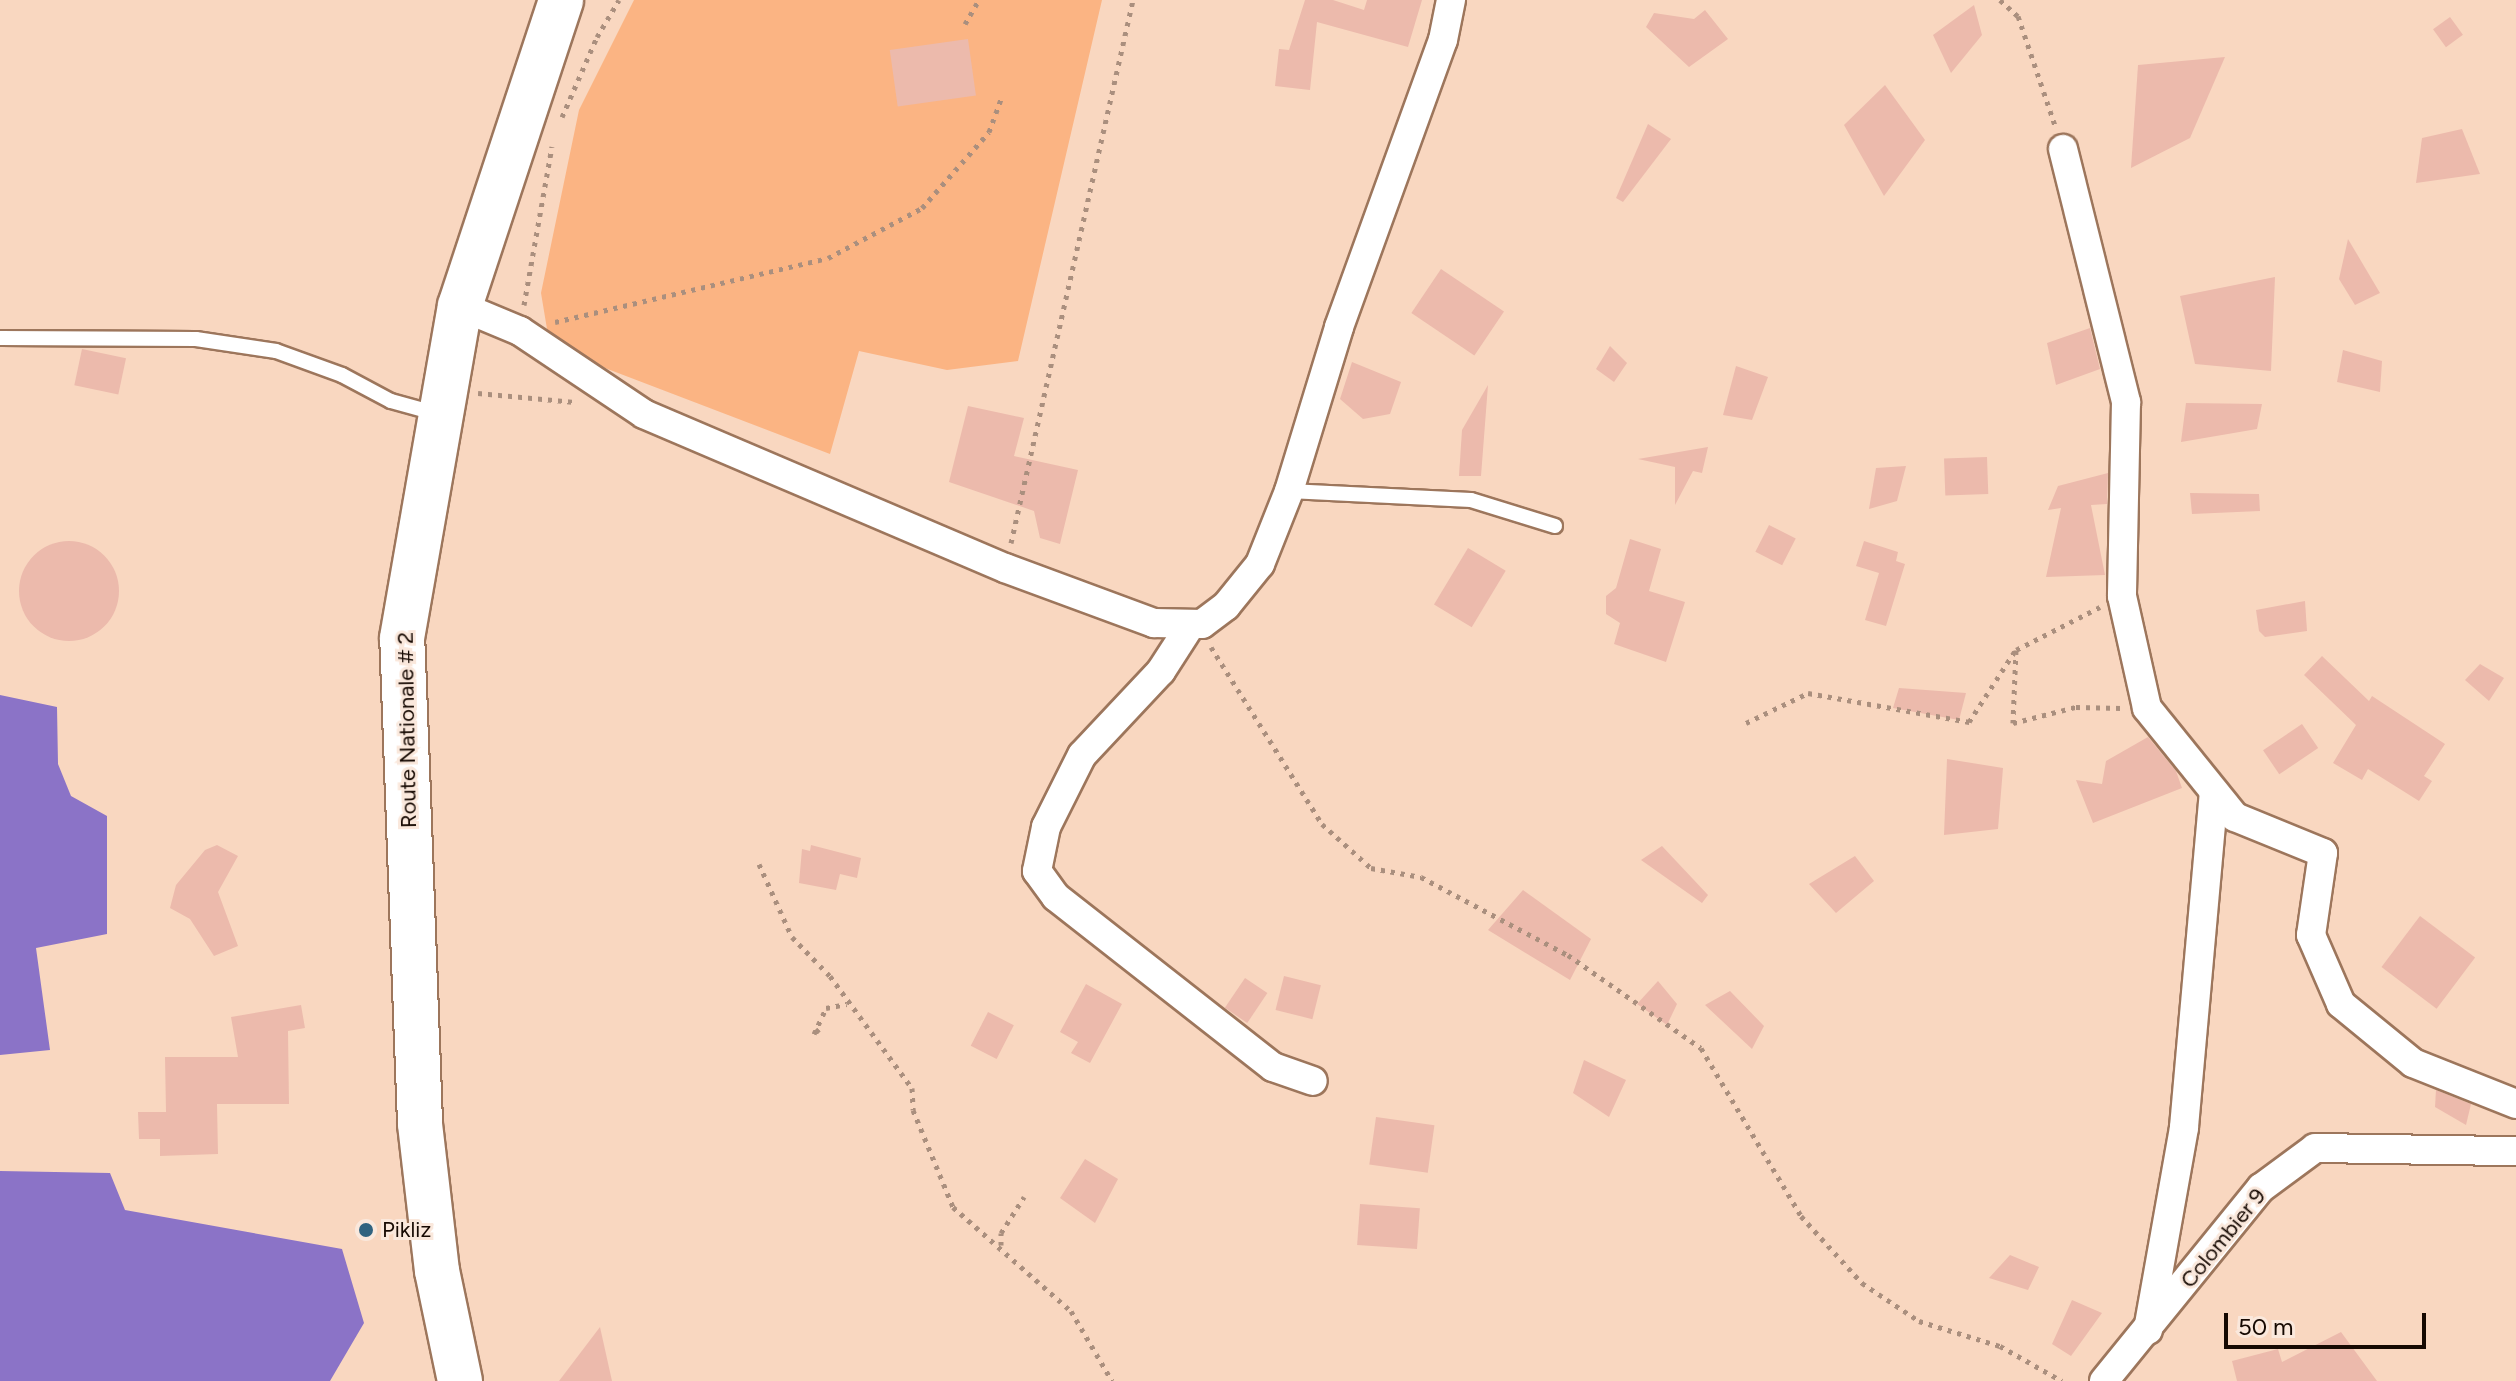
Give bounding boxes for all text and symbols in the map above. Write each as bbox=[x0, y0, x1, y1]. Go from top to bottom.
street label: Route Nationale # 2 bbox=[392, 632, 422, 828]
street label: Colombier 9 bbox=[2175, 1183, 2271, 1293]
place label: Pikliz bbox=[382, 1217, 431, 1243]
marker: Pikliz bbox=[357, 1221, 375, 1239]
scale bar bbox=[2228, 1297, 2430, 1347]
text: 50 m bbox=[2238, 1312, 2294, 1341]

